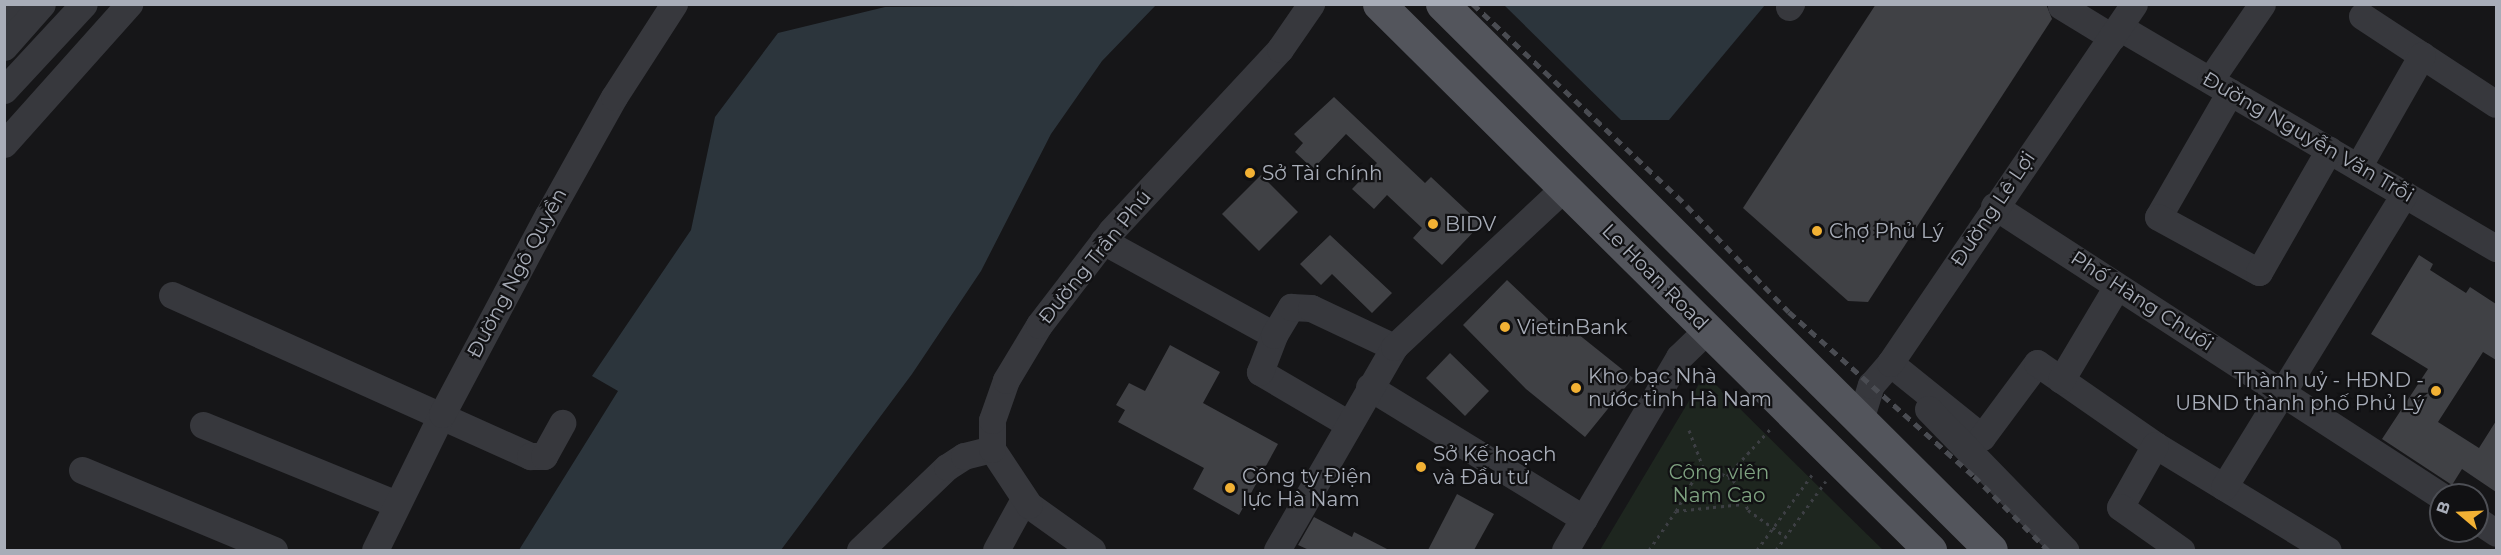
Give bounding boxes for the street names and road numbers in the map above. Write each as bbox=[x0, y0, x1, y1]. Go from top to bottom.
street label: Đường Nguyễn Văn Trỗi bbox=[2198, 67, 2418, 207]
street label: Đường Lê Lợi bbox=[1946, 147, 2040, 271]
street label: Đường Ngô Quyền bbox=[462, 184, 572, 362]
street label: Đường Trần Phú bbox=[1034, 185, 1156, 329]
street label: Le Hoan Road bbox=[1597, 219, 1713, 335]
street label: Phố Hàng Chuối bbox=[2066, 246, 2218, 356]

